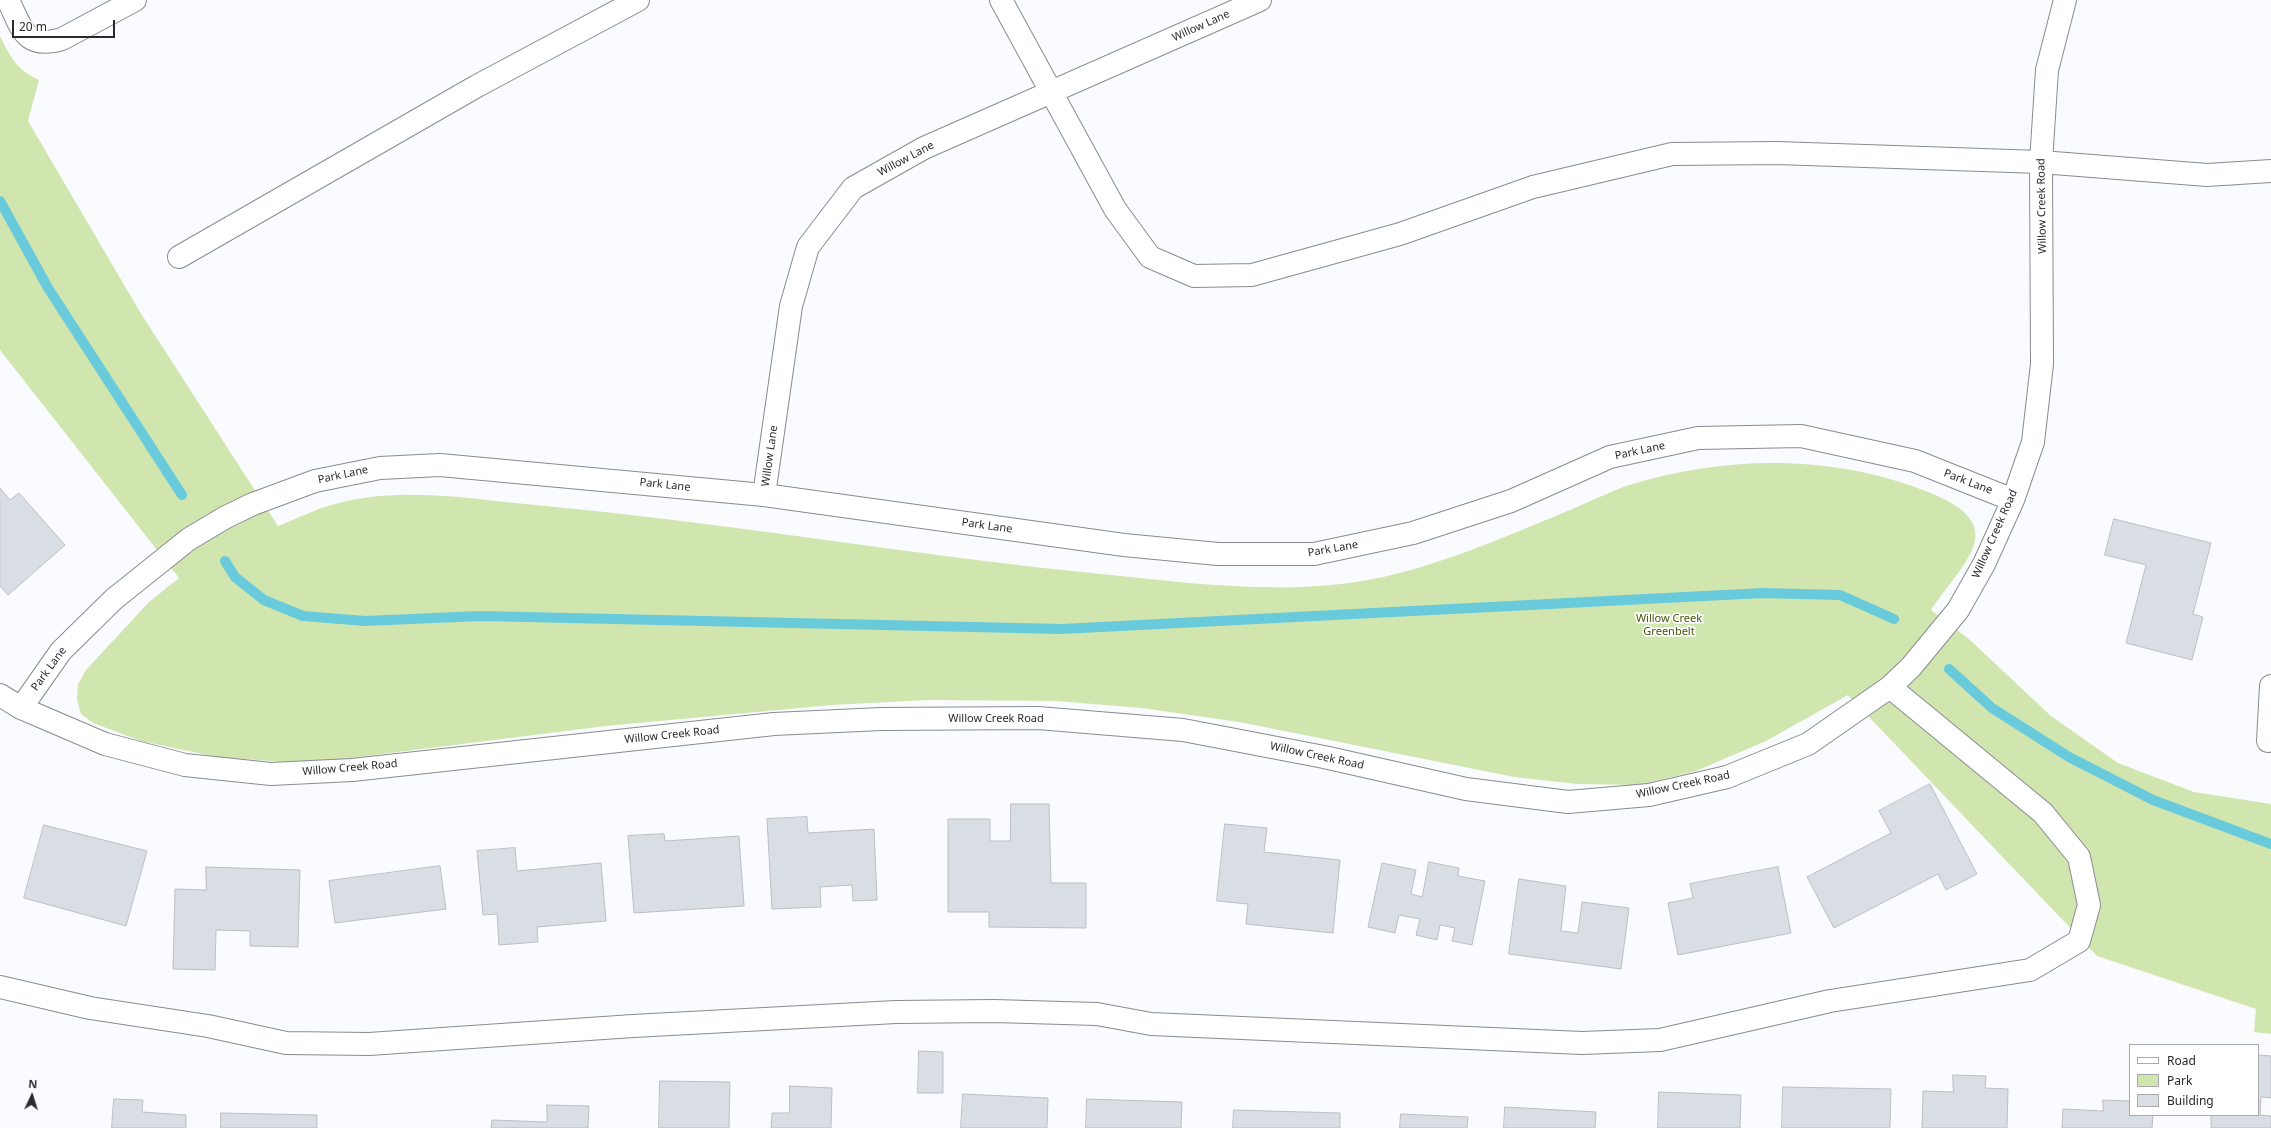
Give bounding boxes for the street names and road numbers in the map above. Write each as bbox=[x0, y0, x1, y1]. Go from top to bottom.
street label: Willow Lane bbox=[1170, 7, 1232, 45]
street label: Willow Lane bbox=[876, 139, 936, 179]
street label: Willow Creek Road bbox=[2035, 158, 2049, 254]
street label: Willow Lane bbox=[759, 425, 781, 487]
street label: Park Lane bbox=[1614, 439, 1666, 463]
street label: Park Lane bbox=[317, 463, 369, 487]
street label: Park Lane bbox=[1942, 467, 1994, 497]
street label: Park Lane bbox=[639, 476, 691, 494]
street label: Willow Creek Road bbox=[1970, 488, 2020, 580]
street label: Park Lane bbox=[961, 516, 1013, 536]
street label: Park Lane bbox=[1307, 538, 1359, 560]
street label: Park Lane bbox=[29, 644, 69, 694]
street label: Willow Creek Road bbox=[948, 712, 1044, 726]
street label: Willow Creek Road bbox=[624, 723, 720, 747]
street label: Willow Creek Road bbox=[1269, 740, 1365, 772]
street label: Willow Creek Road bbox=[302, 757, 398, 779]
street label: Willow Creek Road bbox=[1635, 769, 1731, 801]

